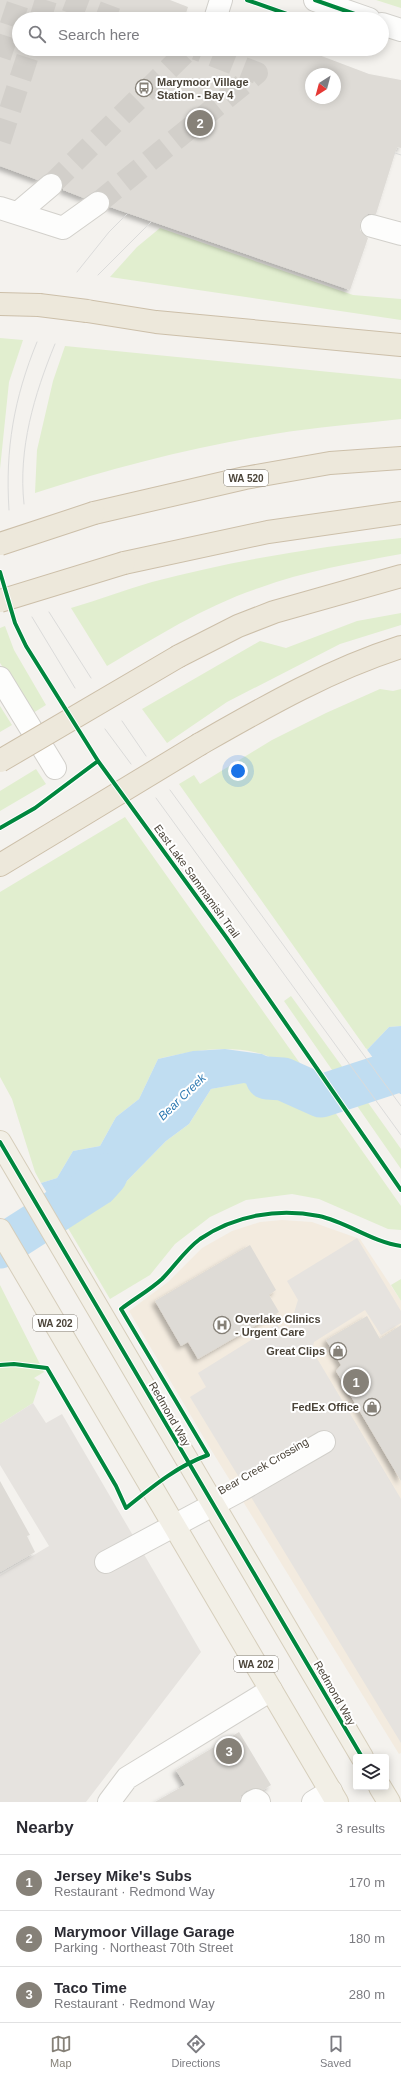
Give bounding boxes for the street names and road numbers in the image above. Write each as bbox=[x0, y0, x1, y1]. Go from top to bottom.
road number: WA 520 bbox=[224, 470, 268, 486]
street label: East Lake Sammamish Trail bbox=[152, 822, 242, 940]
road number: WA 202 bbox=[33, 1315, 77, 1331]
street label: Redmond Way bbox=[147, 1380, 194, 1449]
street label: Bear Creek Crossing bbox=[216, 1435, 310, 1497]
road number: WA 202 bbox=[234, 1656, 278, 1672]
street label: Redmond Way bbox=[312, 1659, 359, 1728]

